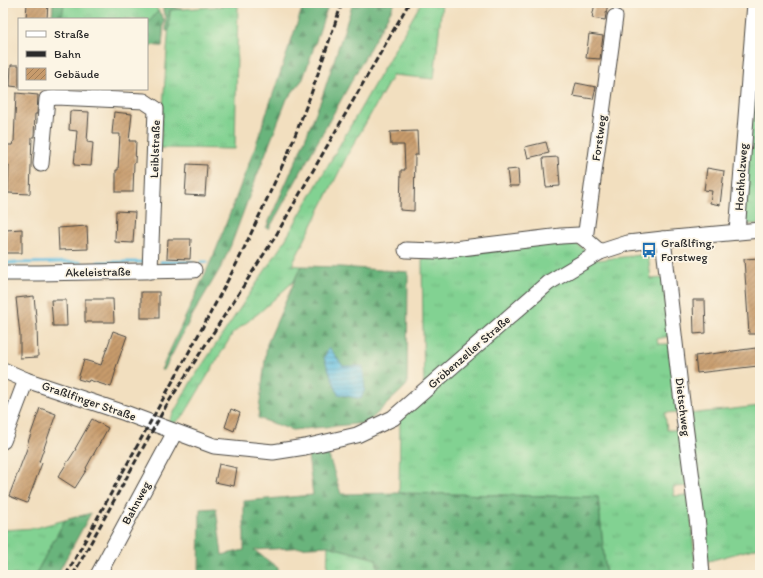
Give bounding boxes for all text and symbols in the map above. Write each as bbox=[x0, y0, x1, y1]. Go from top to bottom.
legend bbox=[18, 18, 148, 90]
text: Straße bbox=[54, 27, 89, 41]
text: Bahn bbox=[54, 47, 81, 61]
text: Gebäude bbox=[54, 67, 99, 81]
street label: Forstweg bbox=[589, 113, 609, 162]
street label: Leiblstraße bbox=[147, 119, 163, 178]
street label: Hochholzweg bbox=[732, 142, 750, 211]
place label: Graßlfing, Forstweg bbox=[661, 236, 715, 264]
bus stop icon: Graßlfing, Forstweg bbox=[640, 241, 658, 259]
street label: Akeleistraße bbox=[65, 264, 131, 280]
street label: Gröbenzeller Straße bbox=[425, 312, 513, 392]
street label: Dietschweg bbox=[672, 377, 694, 438]
street label: Graßlfinger Straße bbox=[40, 378, 138, 424]
street label: Bahnweg bbox=[119, 478, 154, 527]

